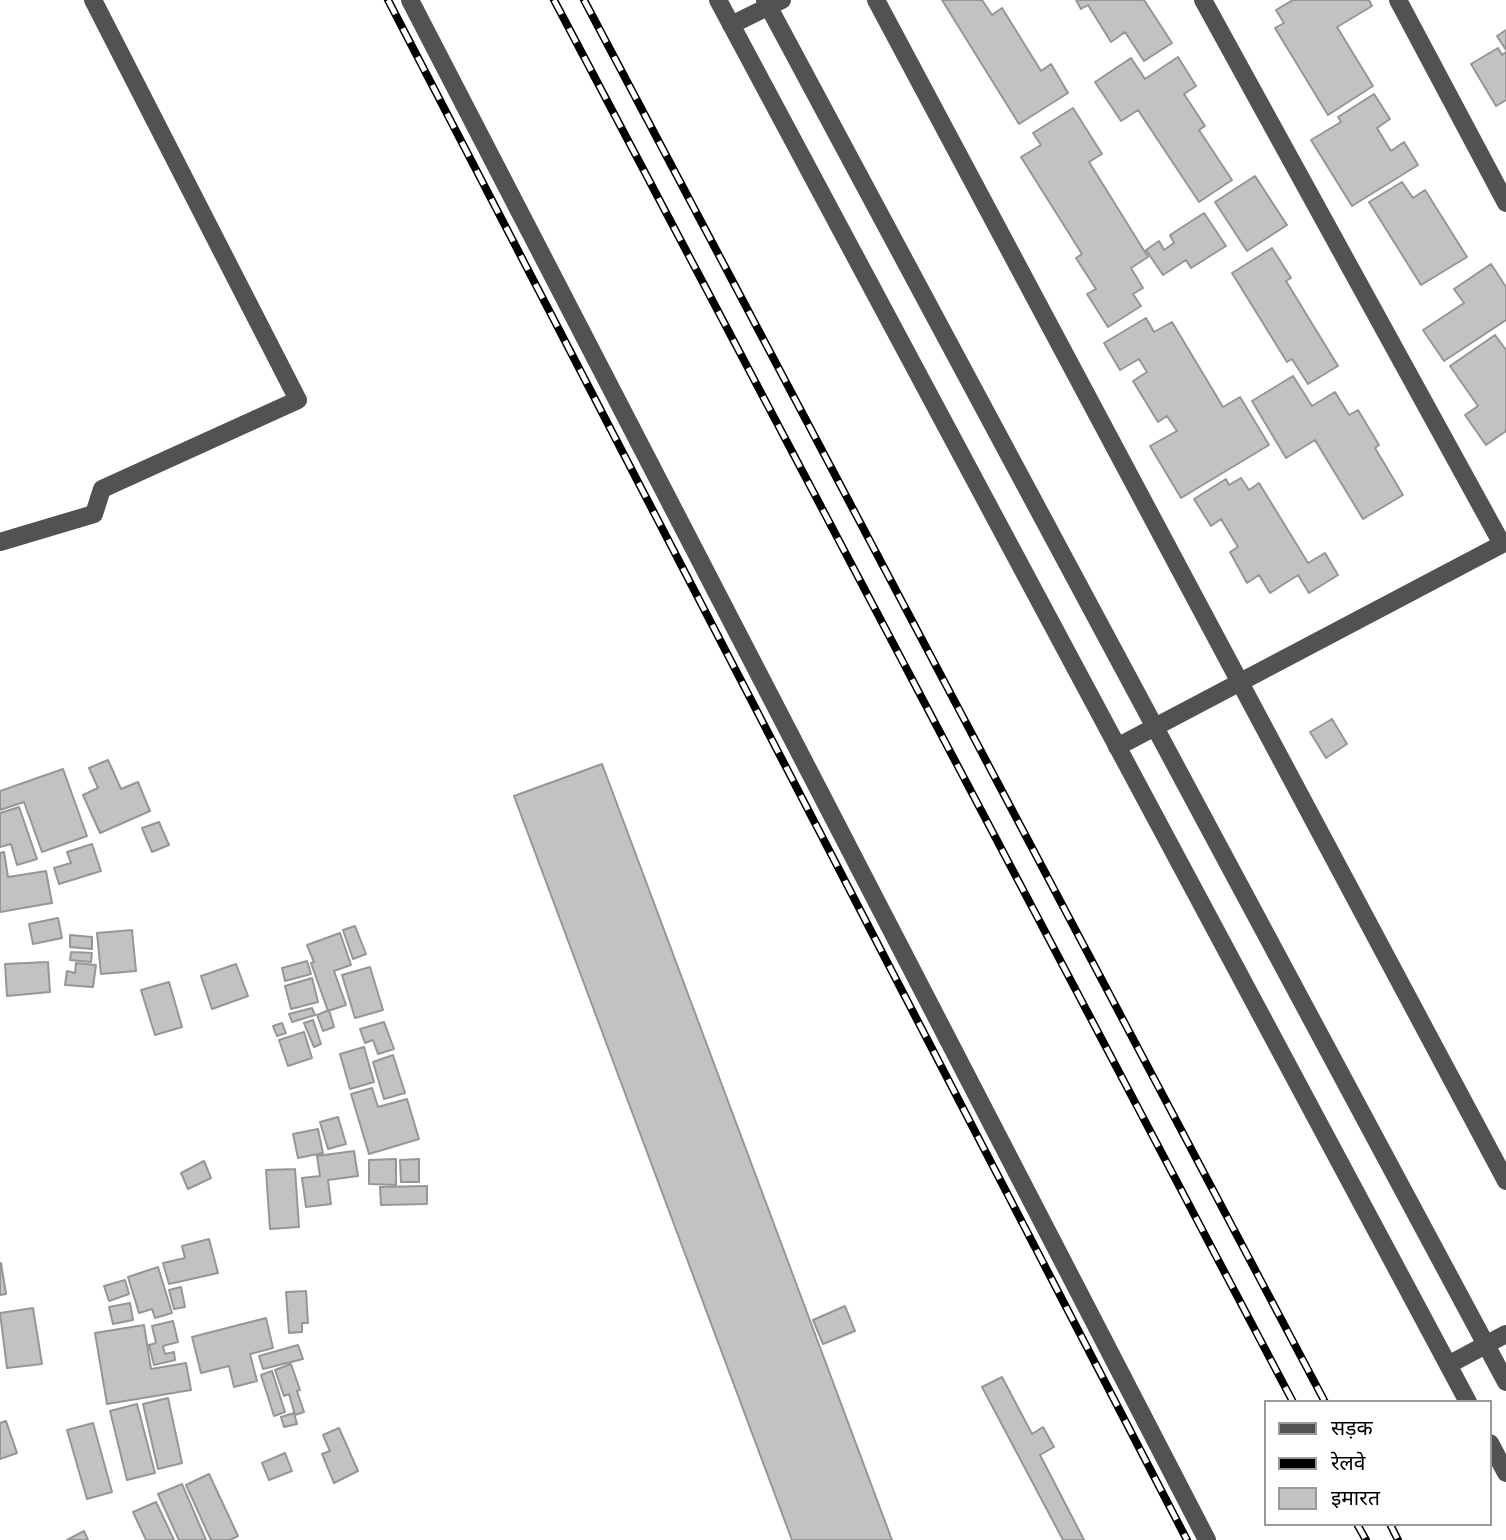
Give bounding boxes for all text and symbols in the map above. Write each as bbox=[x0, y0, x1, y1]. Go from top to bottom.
legend bbox=[1264, 1400, 1492, 1526]
text: सड़क bbox=[1331, 1414, 1373, 1442]
text: रेलवे bbox=[1331, 1449, 1366, 1477]
text: इमारत bbox=[1331, 1484, 1380, 1512]

